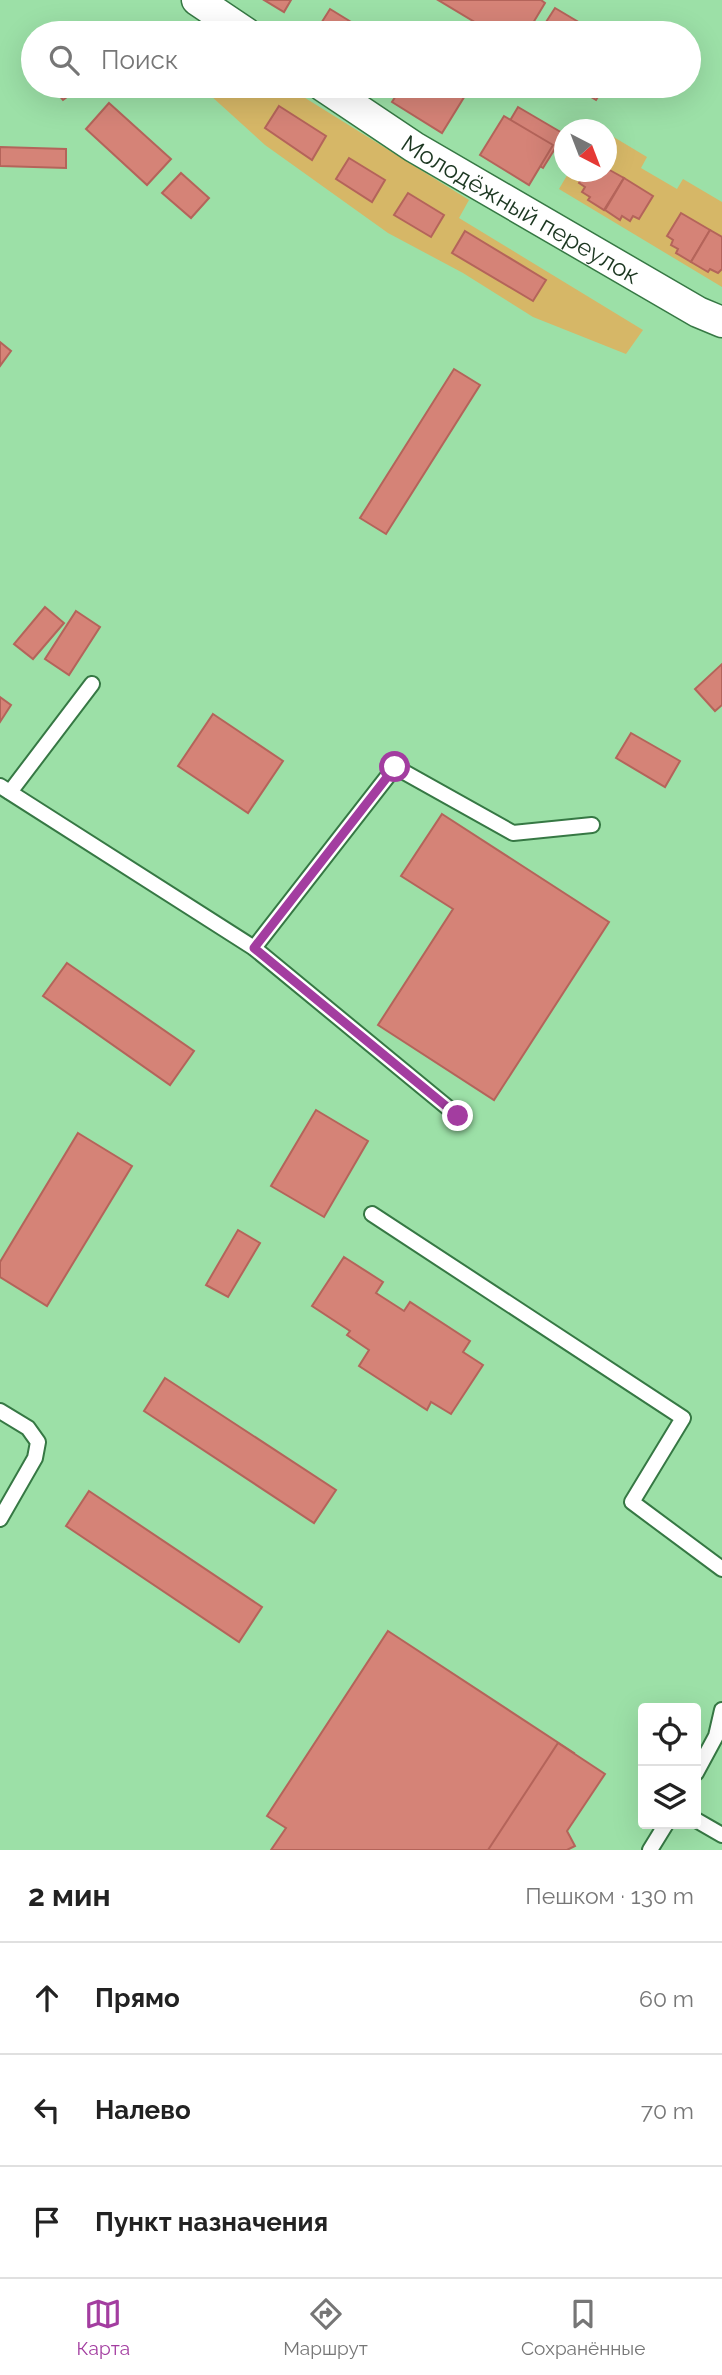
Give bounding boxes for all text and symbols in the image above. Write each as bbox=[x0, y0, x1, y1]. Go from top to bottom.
search box bbox=[21, 21, 701, 98]
icon: search bbox=[45, 41, 83, 79]
text: Поиск bbox=[101, 45, 178, 75]
north arrow bbox=[554, 119, 617, 182]
street label: Молодёжный переулок bbox=[396, 128, 645, 289]
route start bbox=[379, 751, 410, 782]
route end bbox=[442, 1100, 473, 1131]
map controls bbox=[638, 1703, 701, 1829]
button: locate bbox=[638, 1703, 701, 1766]
button: layers bbox=[638, 1766, 701, 1829]
text: 2 мин bbox=[28, 1878, 111, 1913]
text: Пешком · 130 m bbox=[525, 1882, 694, 1909]
icon: ahead bbox=[28, 1979, 66, 2017]
text: Прямо bbox=[95, 1983, 180, 2013]
text: 60 m bbox=[639, 1985, 694, 2012]
icon: left bbox=[28, 2091, 66, 2129]
text: Налево bbox=[95, 2095, 191, 2125]
text: 70 m bbox=[641, 2097, 694, 2124]
icon: arrive bbox=[28, 2203, 66, 2241]
text: Пункт назначения bbox=[95, 2207, 328, 2237]
tab: Карта bbox=[77, 2295, 130, 2359]
tab: Маршрут bbox=[283, 2295, 368, 2359]
tab: Сохранённые bbox=[521, 2295, 645, 2359]

